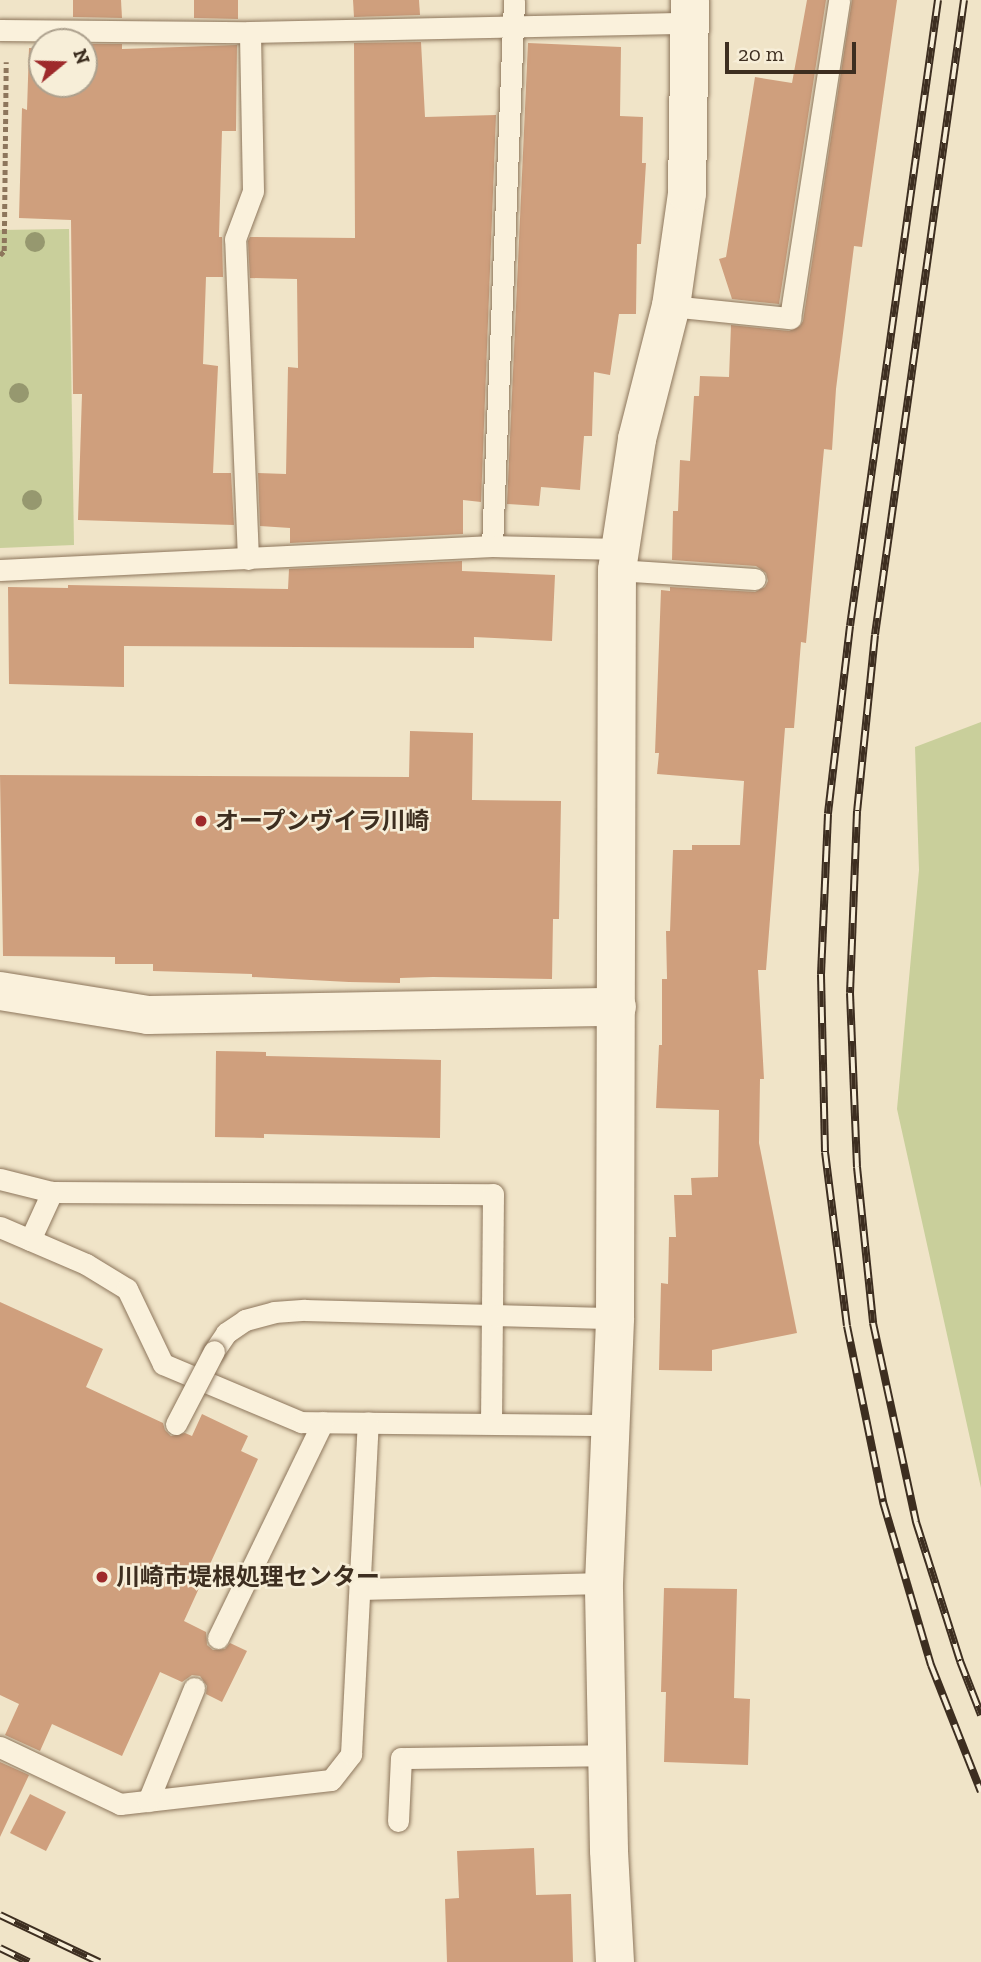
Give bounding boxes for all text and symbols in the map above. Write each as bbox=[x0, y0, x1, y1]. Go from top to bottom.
north arrow bbox=[28, 28, 98, 98]
scale bar bbox=[729, 28, 860, 72]
text: 20 m bbox=[738, 41, 784, 66]
text: N bbox=[68, 46, 95, 67]
place label: オープンヴイラ川崎 bbox=[215, 807, 431, 835]
marker: オープンヴイラ川崎 bbox=[193, 813, 209, 829]
place label: 川崎市堤根処理センター bbox=[116, 1563, 380, 1591]
marker: 川崎市堤根処理センター bbox=[94, 1569, 110, 1585]

